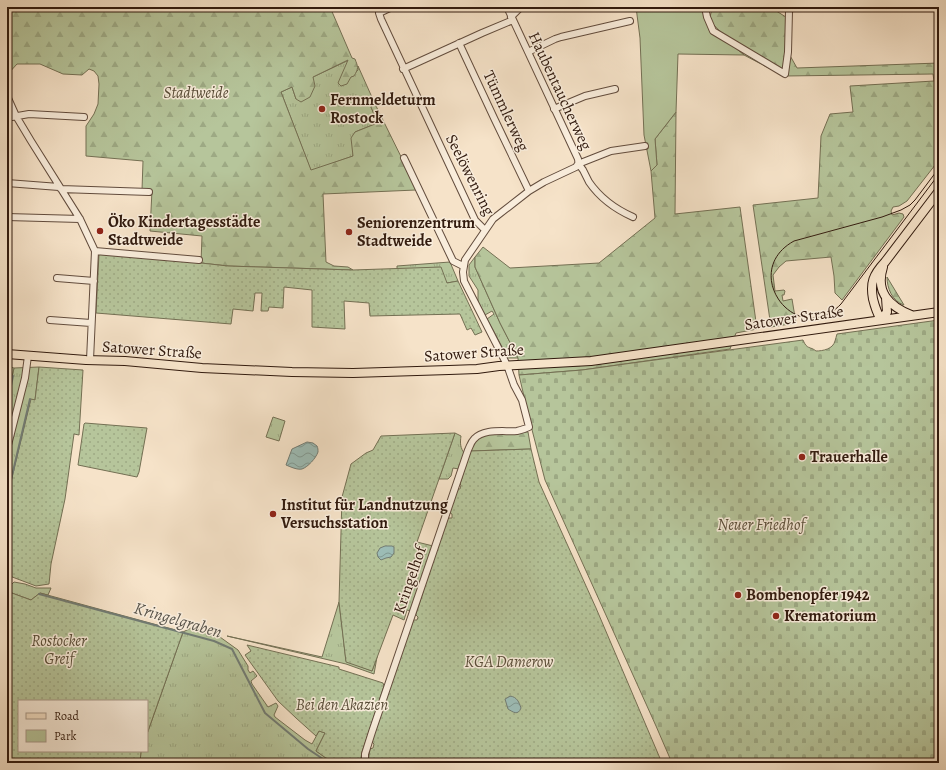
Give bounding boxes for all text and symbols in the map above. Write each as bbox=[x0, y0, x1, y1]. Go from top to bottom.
street label: Haubentaucherweg bbox=[523, 28, 597, 154]
street label: Tümmlerweg bbox=[478, 67, 534, 155]
park label: Stadtweide bbox=[163, 82, 229, 104]
place label: Fernmeldeturm Rostock bbox=[330, 89, 436, 129]
marker: Fernmeldeturm Rostock bbox=[317, 104, 327, 114]
street label: Seelöwenring bbox=[440, 131, 500, 219]
place label: Öko Kindertagesstädte Stadtweide bbox=[108, 211, 260, 251]
place label: Seniorenzentrum Stadtweide bbox=[357, 212, 476, 252]
marker: Öko Kindertagesstädte Stadtweide bbox=[95, 226, 105, 236]
marker: Seniorenzentrum Stadtweide bbox=[344, 227, 354, 237]
street label: Satower Straße bbox=[743, 300, 845, 336]
street label: Satower Straße bbox=[101, 336, 203, 364]
street label: Satower Straße bbox=[423, 339, 525, 367]
place label: Trauerhalle bbox=[810, 446, 888, 468]
marker: Trauerhalle bbox=[797, 452, 807, 462]
place label: Institut für Landnutzung Versuchsstation bbox=[280, 494, 449, 534]
marker: Institut für Landnutzung Versuchsstation bbox=[268, 509, 278, 519]
park label: Neuer Friedhof bbox=[717, 514, 808, 536]
street label: Kringelhof bbox=[388, 541, 433, 617]
place label: Bombenopfer 1942 bbox=[746, 584, 870, 606]
marker: Bombenopfer 1942 bbox=[733, 590, 743, 600]
water label: Kringelgraben bbox=[131, 597, 225, 643]
place label: Krematorium bbox=[784, 605, 877, 627]
marker: Krematorium bbox=[771, 611, 781, 621]
park label: Rostocker Greif bbox=[31, 630, 87, 670]
park label: KGA Damerow bbox=[465, 651, 554, 673]
park label: Bei den Akazien bbox=[296, 694, 388, 716]
legend bbox=[18, 700, 148, 752]
text: Road bbox=[54, 708, 80, 724]
text: Park bbox=[54, 728, 77, 744]

